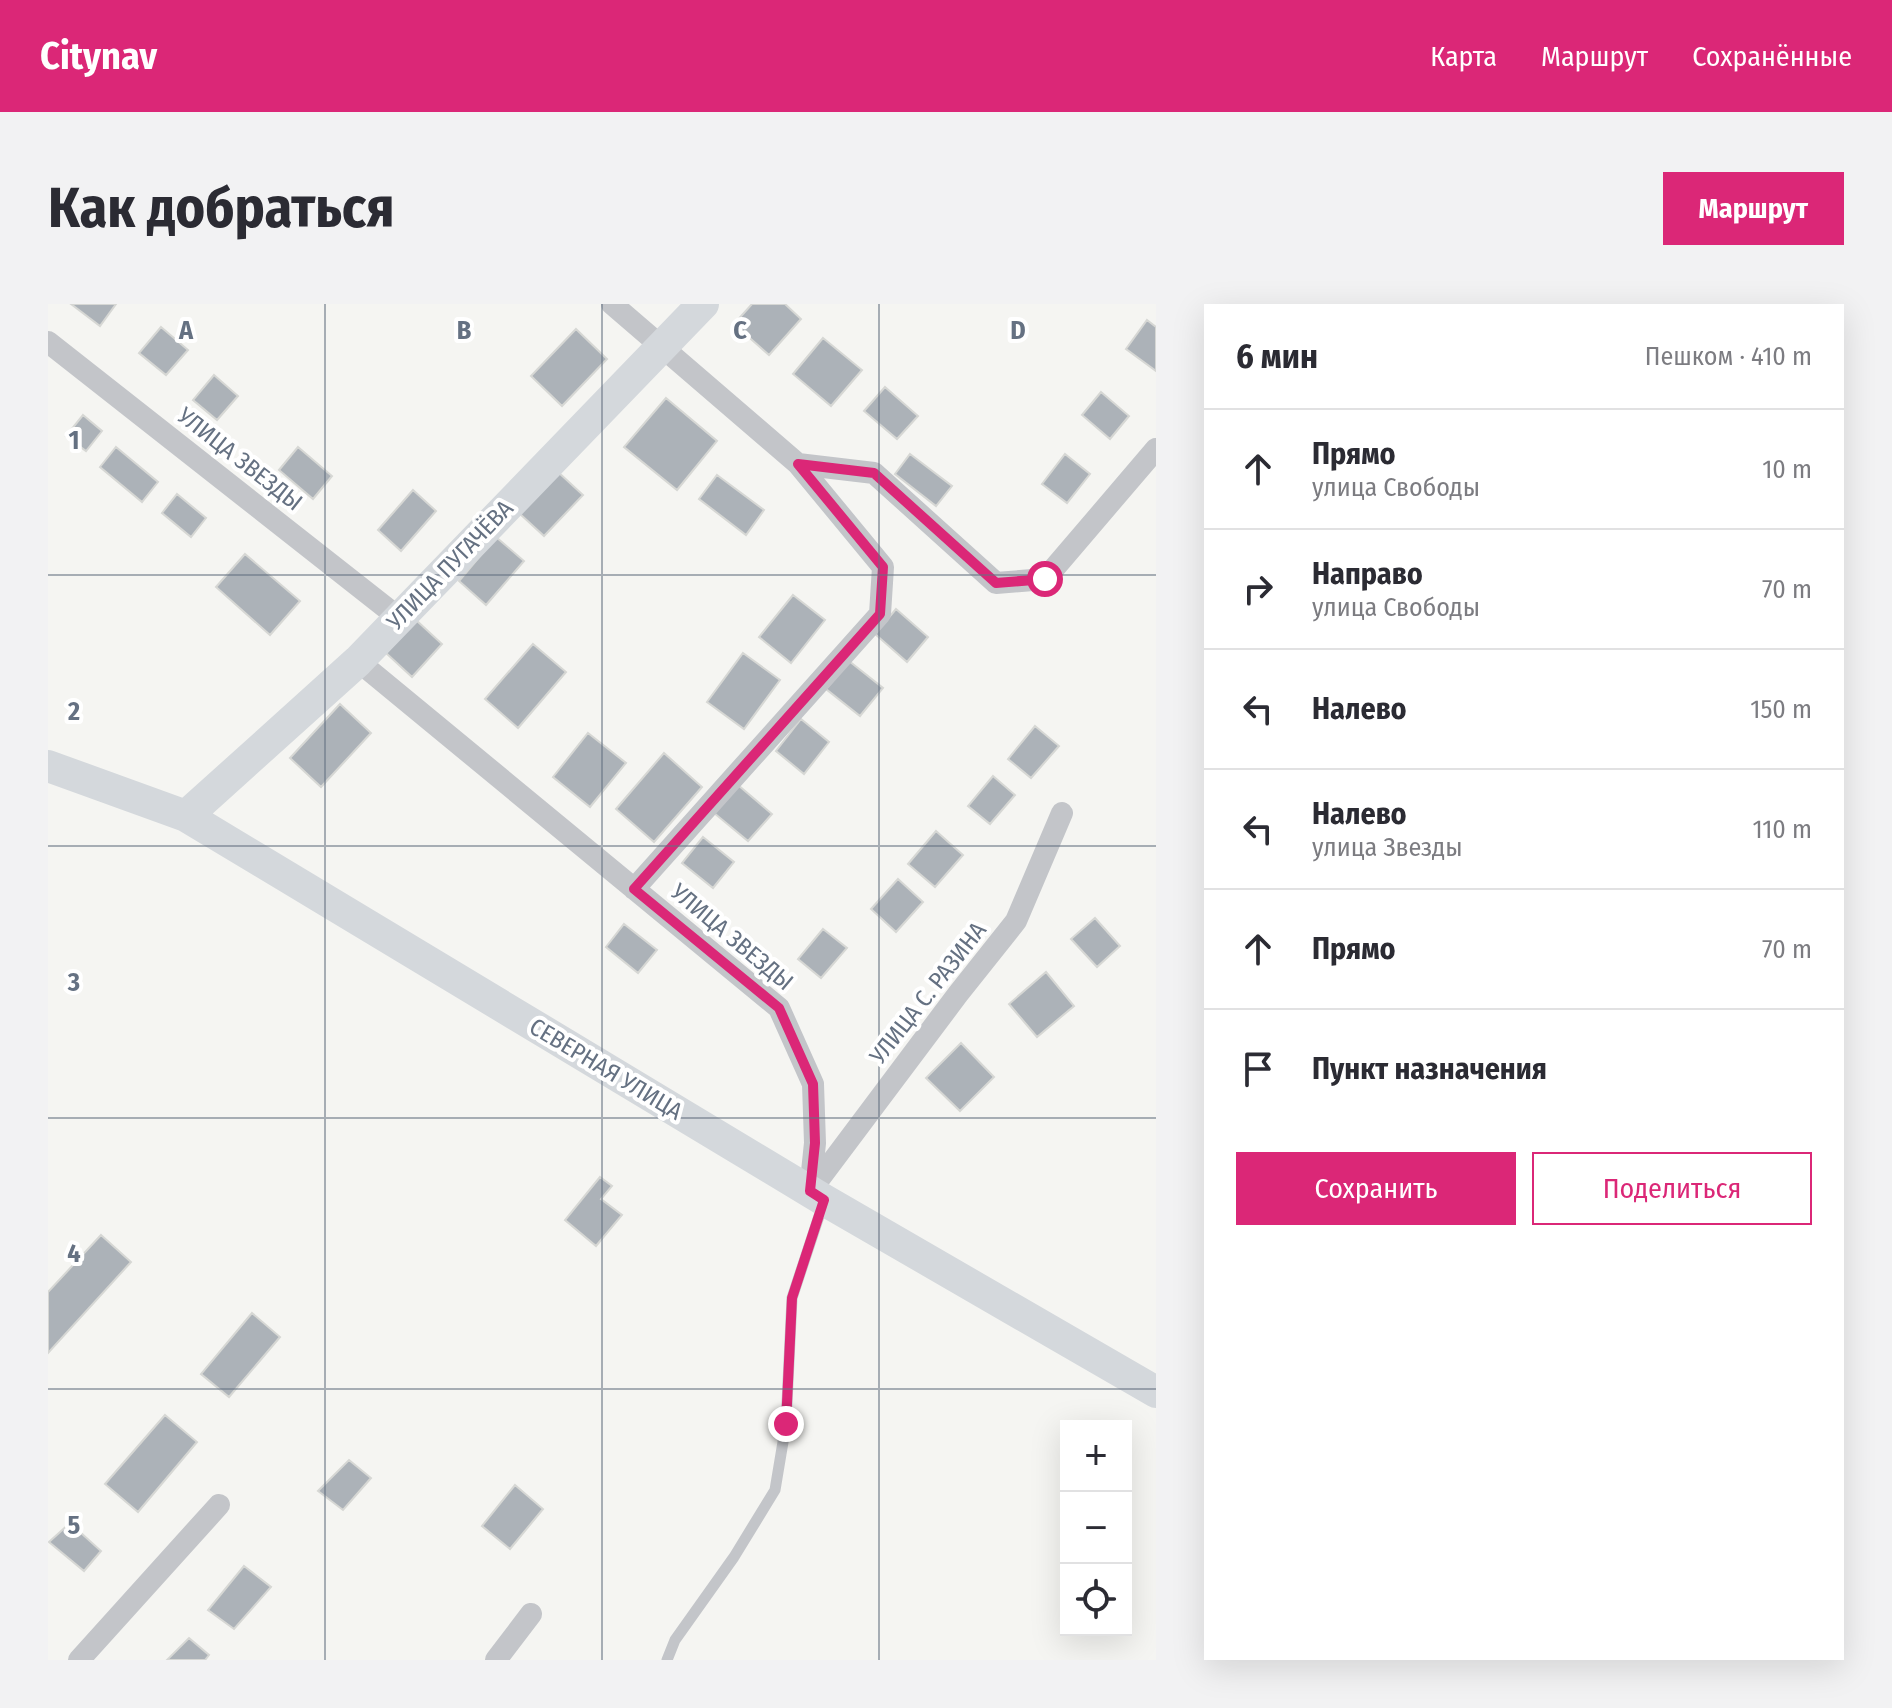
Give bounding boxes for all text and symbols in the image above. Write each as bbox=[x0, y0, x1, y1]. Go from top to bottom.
text: Citynav bbox=[40, 33, 157, 79]
text: Карта bbox=[1430, 40, 1497, 73]
text: Маршрут bbox=[1541, 40, 1648, 73]
text: Сохранённые bbox=[1692, 40, 1852, 73]
button: Маршрут bbox=[1663, 172, 1844, 245]
text: Как добраться bbox=[48, 175, 394, 242]
text: A bbox=[178, 315, 194, 346]
text: B bbox=[457, 315, 472, 346]
text: C bbox=[733, 315, 747, 346]
text: D bbox=[1010, 315, 1026, 346]
text: 6 мин bbox=[1236, 336, 1318, 377]
text: Пешком · 410 m bbox=[1645, 341, 1812, 372]
street label: УЛИЦА ЗВЕЗДЫ bbox=[171, 401, 308, 516]
text: 1 bbox=[69, 425, 80, 456]
text: Прямо bbox=[1312, 436, 1396, 472]
icon: ahead bbox=[1236, 447, 1280, 491]
text: 10 m bbox=[1762, 454, 1812, 485]
text: улица Свободы bbox=[1312, 472, 1480, 503]
street label: УЛИЦА ПУГАЧЁВА bbox=[380, 494, 519, 636]
text: Направо bbox=[1312, 556, 1423, 592]
route start bbox=[1027, 561, 1063, 597]
icon: right bbox=[1236, 567, 1280, 611]
text: 70 m bbox=[1762, 574, 1812, 605]
text: улица Свободы bbox=[1312, 592, 1480, 623]
icon: left bbox=[1236, 687, 1280, 731]
text: Налево bbox=[1312, 691, 1407, 727]
text: 150 m bbox=[1750, 694, 1812, 725]
text: 2 bbox=[67, 696, 80, 727]
text: Налево bbox=[1312, 796, 1407, 832]
icon: left bbox=[1236, 807, 1280, 851]
text: 110 m bbox=[1752, 814, 1812, 845]
text: улица Звезды bbox=[1312, 832, 1463, 863]
street label: УЛИЦА ЗВЕЗДЫ bbox=[665, 877, 799, 996]
street label: УЛИЦА С. РАЗИНА bbox=[863, 916, 992, 1070]
icon: ahead bbox=[1236, 927, 1280, 971]
text: Прямо bbox=[1312, 931, 1396, 967]
text: 70 m bbox=[1762, 934, 1812, 965]
text: 3 bbox=[67, 967, 80, 998]
street label: СЕВЕРНАЯ УЛИЦА bbox=[525, 1012, 688, 1126]
icon: arrive bbox=[1236, 1047, 1280, 1091]
text: Пункт назначения bbox=[1312, 1051, 1547, 1087]
button: Сохранить bbox=[1236, 1152, 1516, 1225]
button: Поделиться bbox=[1532, 1152, 1812, 1225]
text: 4 bbox=[67, 1238, 81, 1269]
route end bbox=[768, 1406, 804, 1442]
map controls bbox=[1060, 1420, 1132, 1636]
button: + bbox=[1060, 1420, 1132, 1492]
button: − bbox=[1060, 1492, 1132, 1564]
text: 5 bbox=[68, 1510, 81, 1541]
button: locate bbox=[1060, 1564, 1132, 1636]

